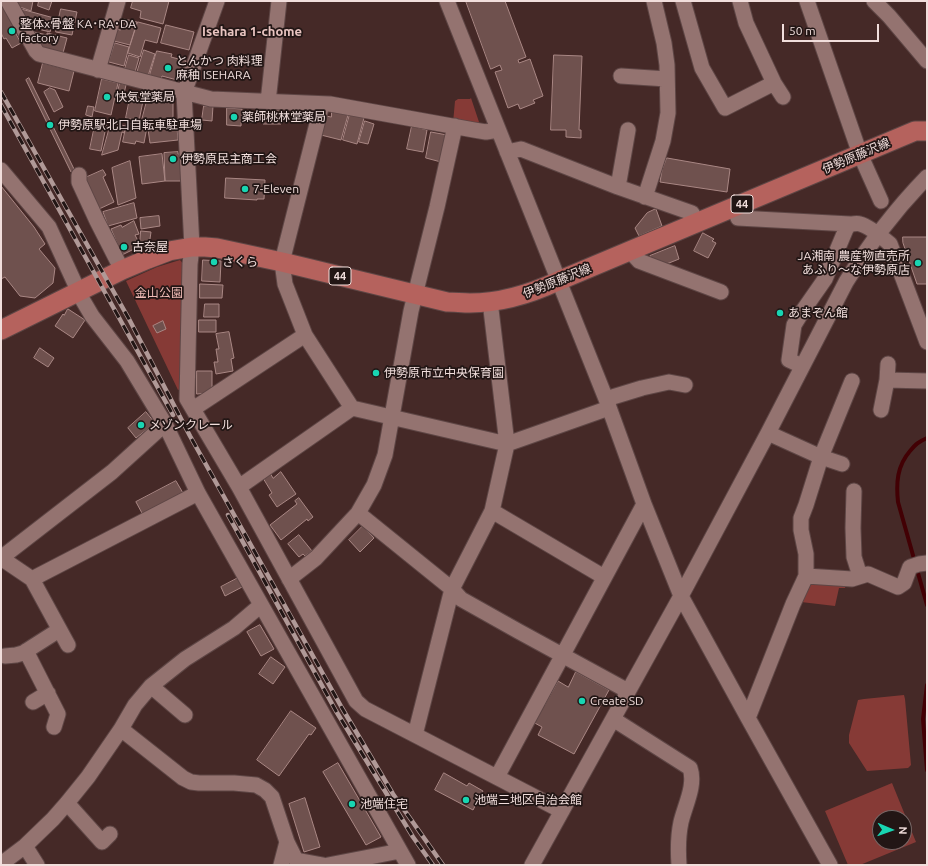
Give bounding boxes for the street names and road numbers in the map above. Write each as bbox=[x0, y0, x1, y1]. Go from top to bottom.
street label: 伊勢原藤沢線 bbox=[820, 135, 892, 177]
road number: 44 bbox=[731, 195, 753, 213]
street label: 伊勢原藤沢線 bbox=[521, 261, 593, 301]
road number: 44 bbox=[329, 267, 351, 285]

